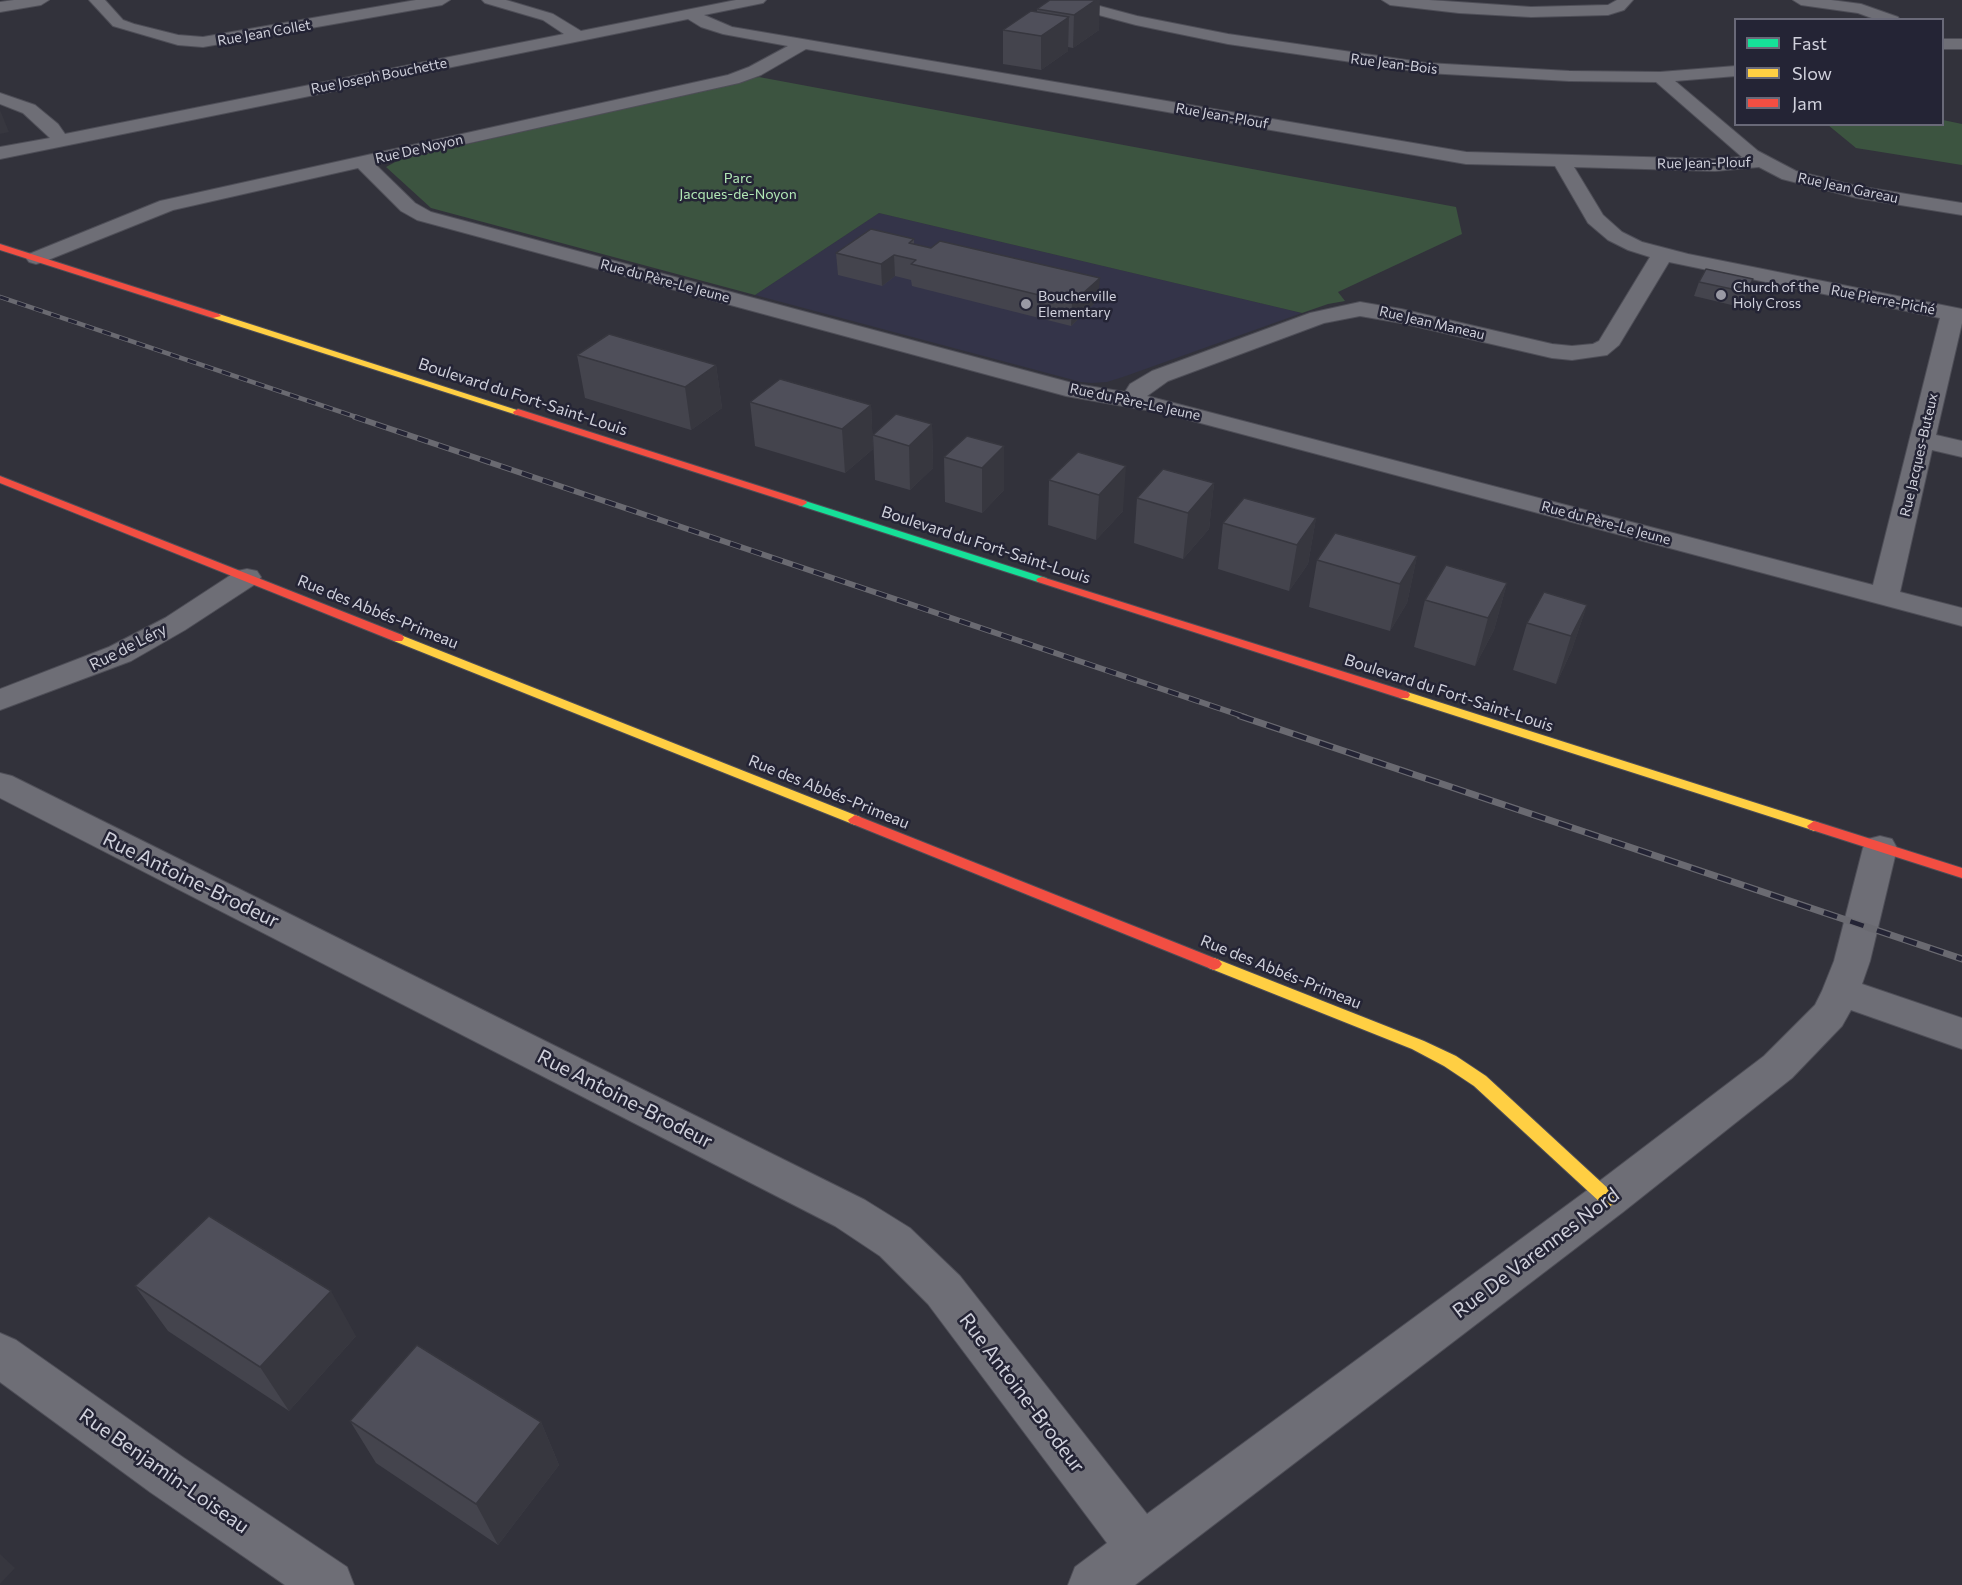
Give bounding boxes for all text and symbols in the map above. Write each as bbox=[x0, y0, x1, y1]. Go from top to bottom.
street label: Rue Jean Collet bbox=[216, 16, 312, 50]
legend bbox=[1734, 18, 1944, 126]
text: Fast bbox=[1792, 32, 1827, 54]
street label: Rue Jean-Bois bbox=[1350, 50, 1438, 78]
street label: Rue Joseph Bouchette bbox=[309, 55, 449, 97]
text: Slow bbox=[1792, 62, 1832, 84]
text: Jam bbox=[1792, 92, 1822, 114]
street label: Rue Jean-Plouf bbox=[1174, 100, 1270, 132]
street label: Rue De Noyon bbox=[373, 131, 465, 167]
street label: Rue Jean-Plouf bbox=[1657, 154, 1751, 172]
street label: Rue Jean Gareau bbox=[1796, 169, 1900, 207]
park label: Parc Jacques-de-Noyon bbox=[679, 170, 797, 202]
street label: Rue du Père-Le Jeune bbox=[599, 256, 731, 306]
place label: Church of the Holy Cross bbox=[1733, 279, 1819, 312]
street label: Rue Pierre-Piché bbox=[1829, 282, 1937, 318]
place label: Boucherville Elementary bbox=[1038, 288, 1116, 320]
marker: Church of the Holy Cross bbox=[1714, 288, 1728, 302]
marker: Boucherville Elementary bbox=[1019, 297, 1033, 311]
street label: Rue Jean Maneau bbox=[1378, 303, 1486, 343]
street label: Boulevard du Fort-Saint-Louis bbox=[416, 354, 630, 440]
street label: Rue du Père-Le Jeune bbox=[1068, 380, 1202, 424]
street label: Rue Jacques-Buteux bbox=[1897, 392, 1941, 518]
street label: Rue du Père-Le Jeune bbox=[1540, 498, 1672, 548]
street label: Boulevard du Fort-Saint-Louis bbox=[879, 502, 1093, 588]
street label: Rue des Abbés-Primeau bbox=[295, 571, 461, 653]
street label: Rue de Léry bbox=[86, 619, 170, 675]
street label: Boulevard du Fort-Saint-Louis bbox=[1342, 650, 1556, 736]
street label: Rue des Abbés-Primeau bbox=[746, 751, 912, 833]
street label: Rue Antoine-Brodeur bbox=[99, 827, 283, 933]
street label: Rue des Abbés-Primeau bbox=[1198, 931, 1364, 1013]
street label: Rue Antoine-Brodeur bbox=[533, 1044, 717, 1154]
street label: Rue De Varennes Nord bbox=[1448, 1183, 1624, 1323]
street label: Rue Antoine-Brodeur bbox=[954, 1309, 1090, 1477]
street label: Rue Benjamin-Loiseau bbox=[75, 1403, 253, 1539]

